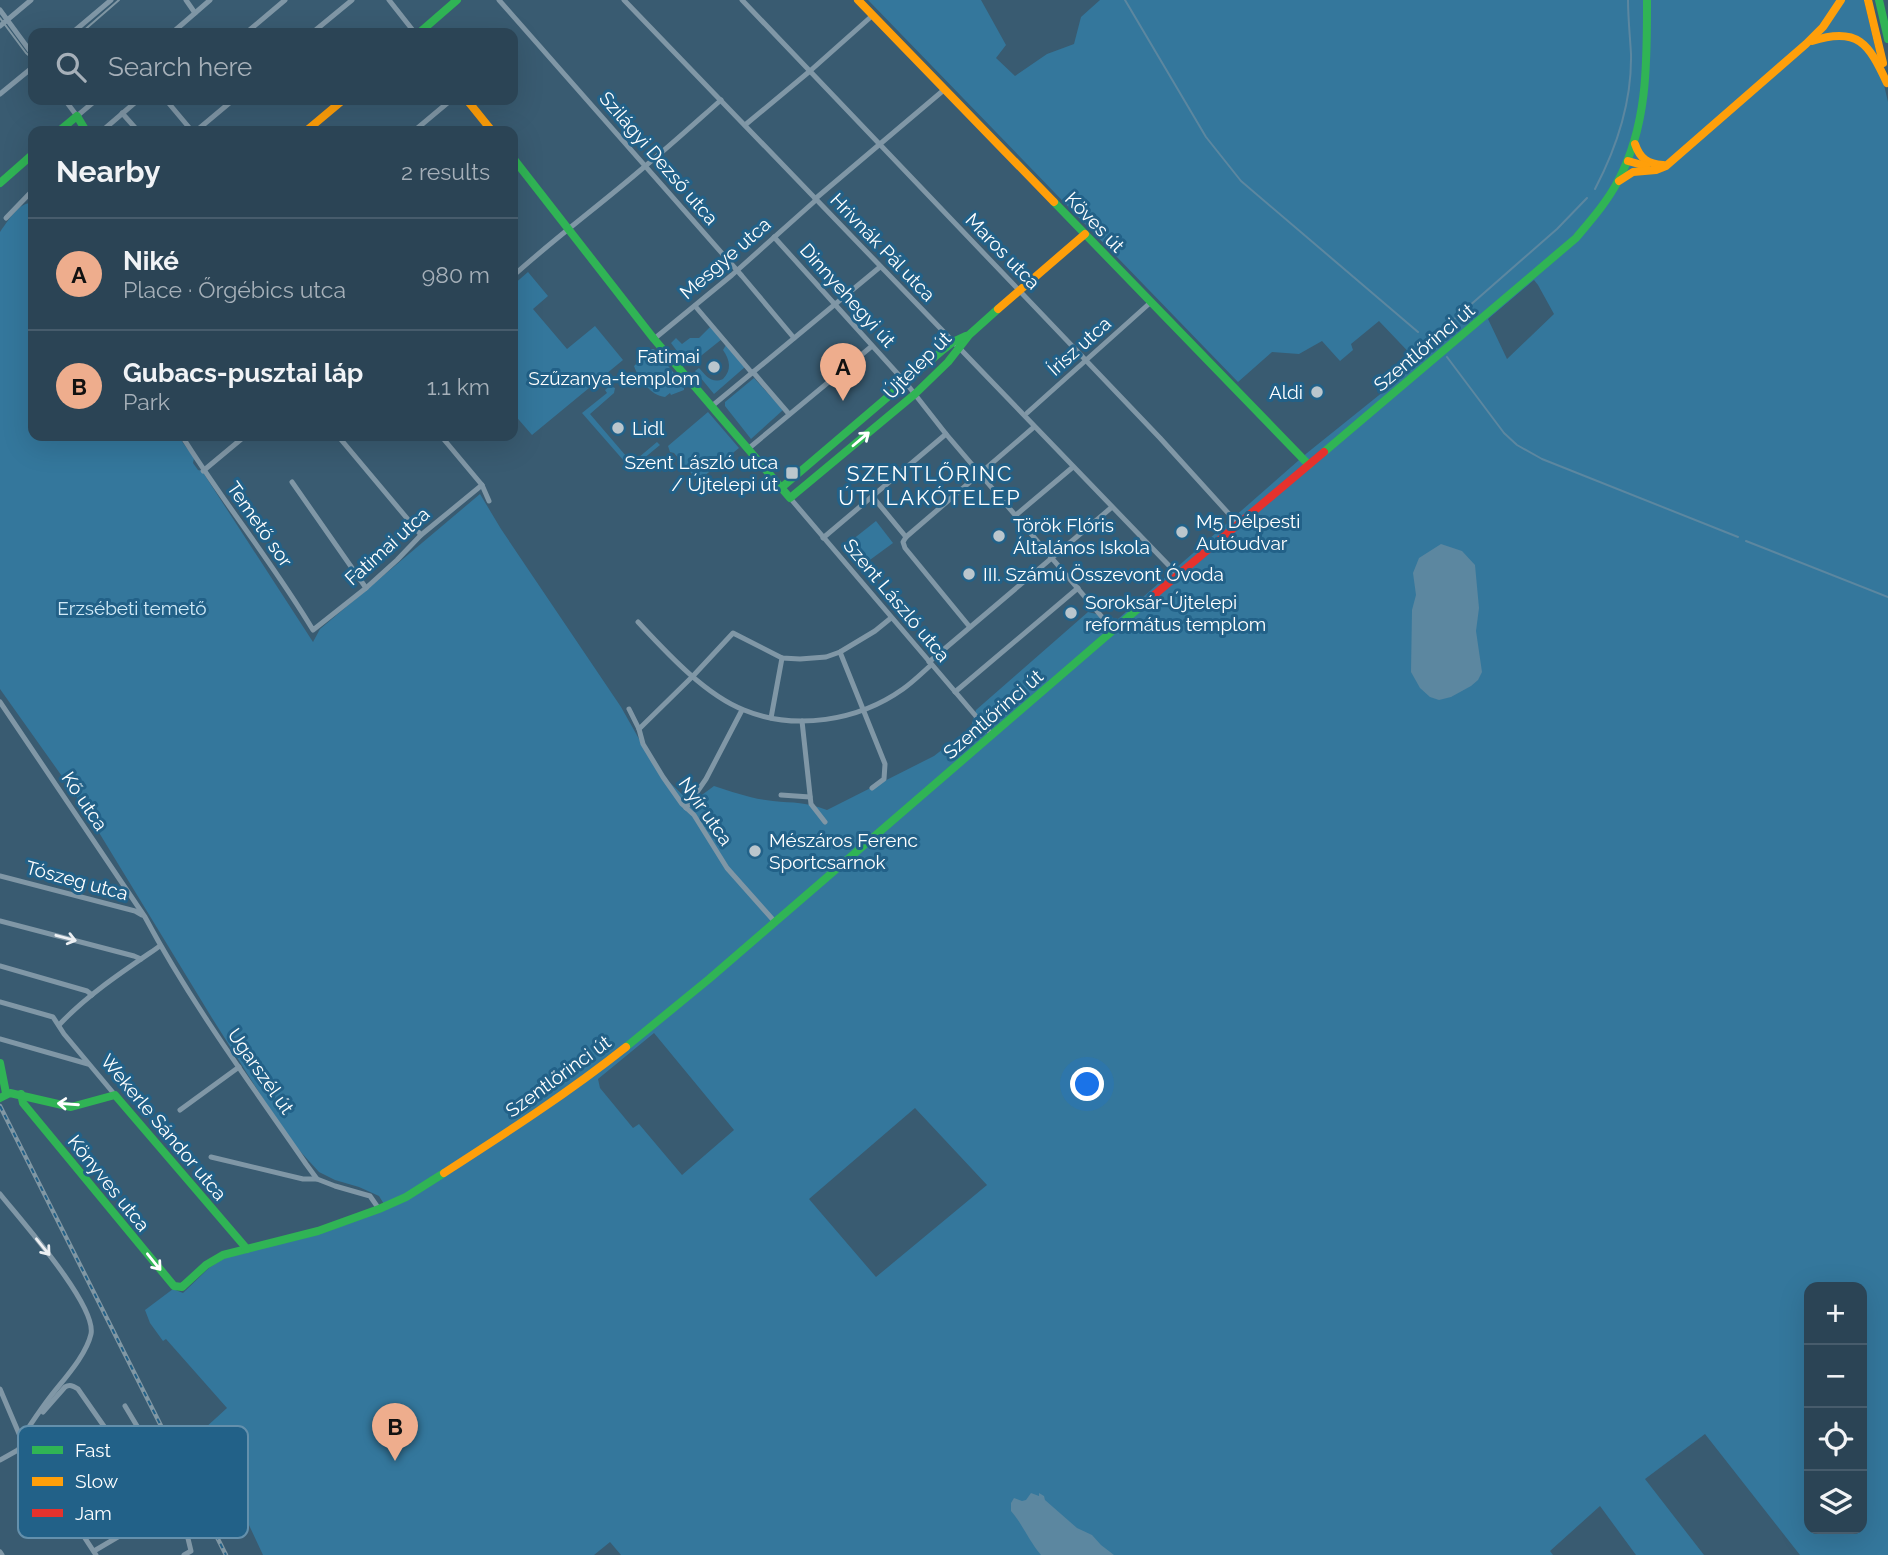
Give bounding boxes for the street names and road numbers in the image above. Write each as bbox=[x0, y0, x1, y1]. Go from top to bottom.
street label: Szilágyi Dezső utca bbox=[595, 87, 723, 229]
street label: Köves út bbox=[1061, 187, 1129, 257]
street label: Hrivnák Pál utca bbox=[826, 189, 940, 305]
street label: Maros utca bbox=[961, 209, 1045, 293]
street label: Mesgye utca bbox=[675, 213, 775, 303]
street label: Dinnyehegyi út bbox=[796, 239, 901, 352]
street label: Szentlőrinci út bbox=[1369, 298, 1479, 395]
street label: Írisz utca bbox=[1043, 312, 1115, 380]
street label: Újtelep út bbox=[879, 326, 956, 403]
street label: Temető sor bbox=[223, 477, 297, 571]
street label: Fatimai utca bbox=[340, 502, 434, 590]
street label: Szent László utca bbox=[839, 534, 955, 666]
street label: Szentlőrinci út bbox=[939, 664, 1048, 763]
street label: Kő utca bbox=[57, 767, 113, 835]
street label: Nyír utca bbox=[674, 773, 738, 849]
street label: Tószeg utca bbox=[23, 856, 131, 904]
street label: Ugarszél út bbox=[223, 1024, 299, 1119]
street label: Szentlőrinci út bbox=[501, 1030, 615, 1122]
street label: Wekerle Sándor utca bbox=[97, 1050, 231, 1204]
street label: Könyves utca bbox=[64, 1130, 154, 1236]

